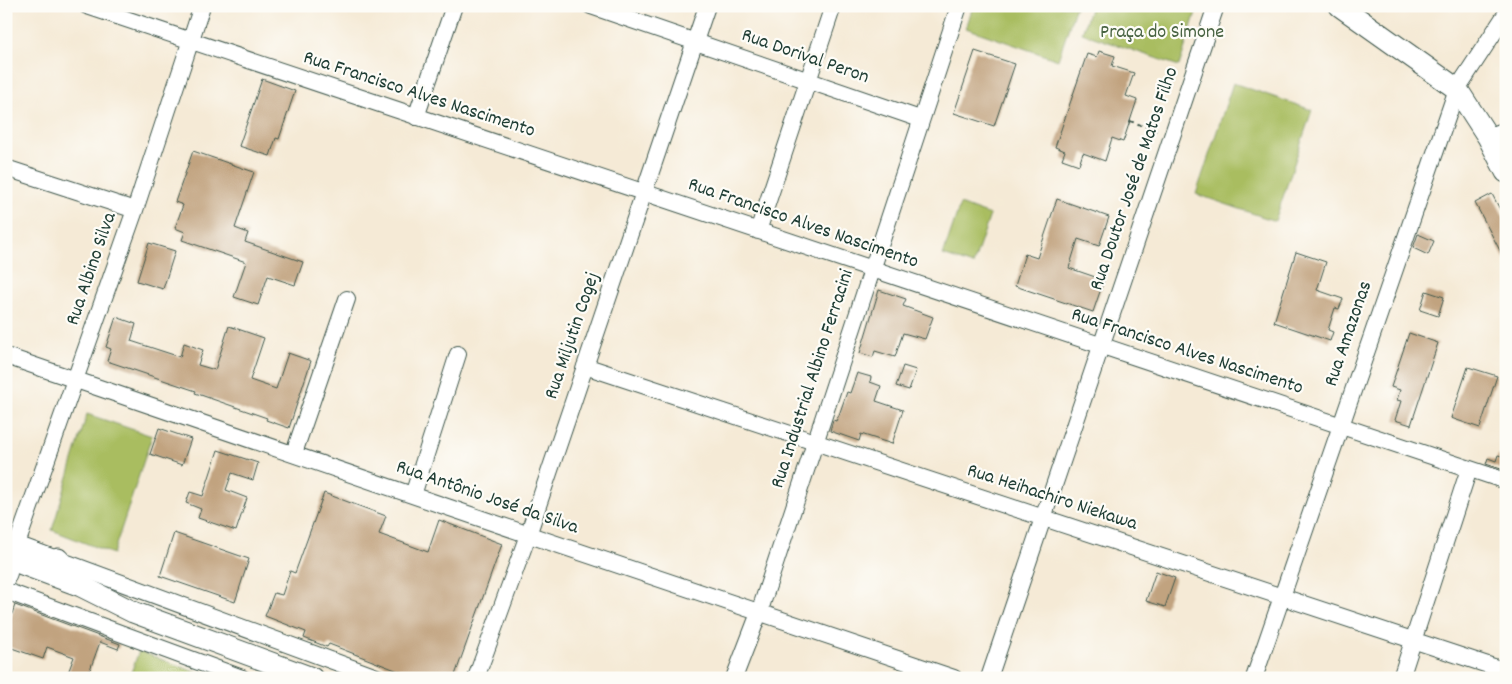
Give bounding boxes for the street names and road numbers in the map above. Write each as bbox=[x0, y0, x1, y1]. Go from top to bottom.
street label: Rua Dorival Peron bbox=[738, 22, 872, 92]
street label: Rua Francisco Alves Nascimento bbox=[300, 44, 539, 146]
street label: Rua Doutor José de Matos Filho bbox=[1084, 63, 1186, 295]
street label: Rua Francisco Alves Nascimento bbox=[684, 171, 922, 277]
street label: Rua Albino Silva bbox=[60, 208, 125, 329]
street label: Rua Industrial Albino Ferracini bbox=[764, 266, 862, 492]
street label: Rua Miljutin Cogej bbox=[538, 269, 608, 403]
street label: Rua Amazonas bbox=[1318, 277, 1380, 391]
street label: Rua Francisco Alves Nascimento bbox=[1068, 301, 1307, 403]
street label: Rua Antônio José da Silva bbox=[392, 454, 583, 543]
street label: Rua Heihachiro Niekawa bbox=[963, 457, 1141, 539]

